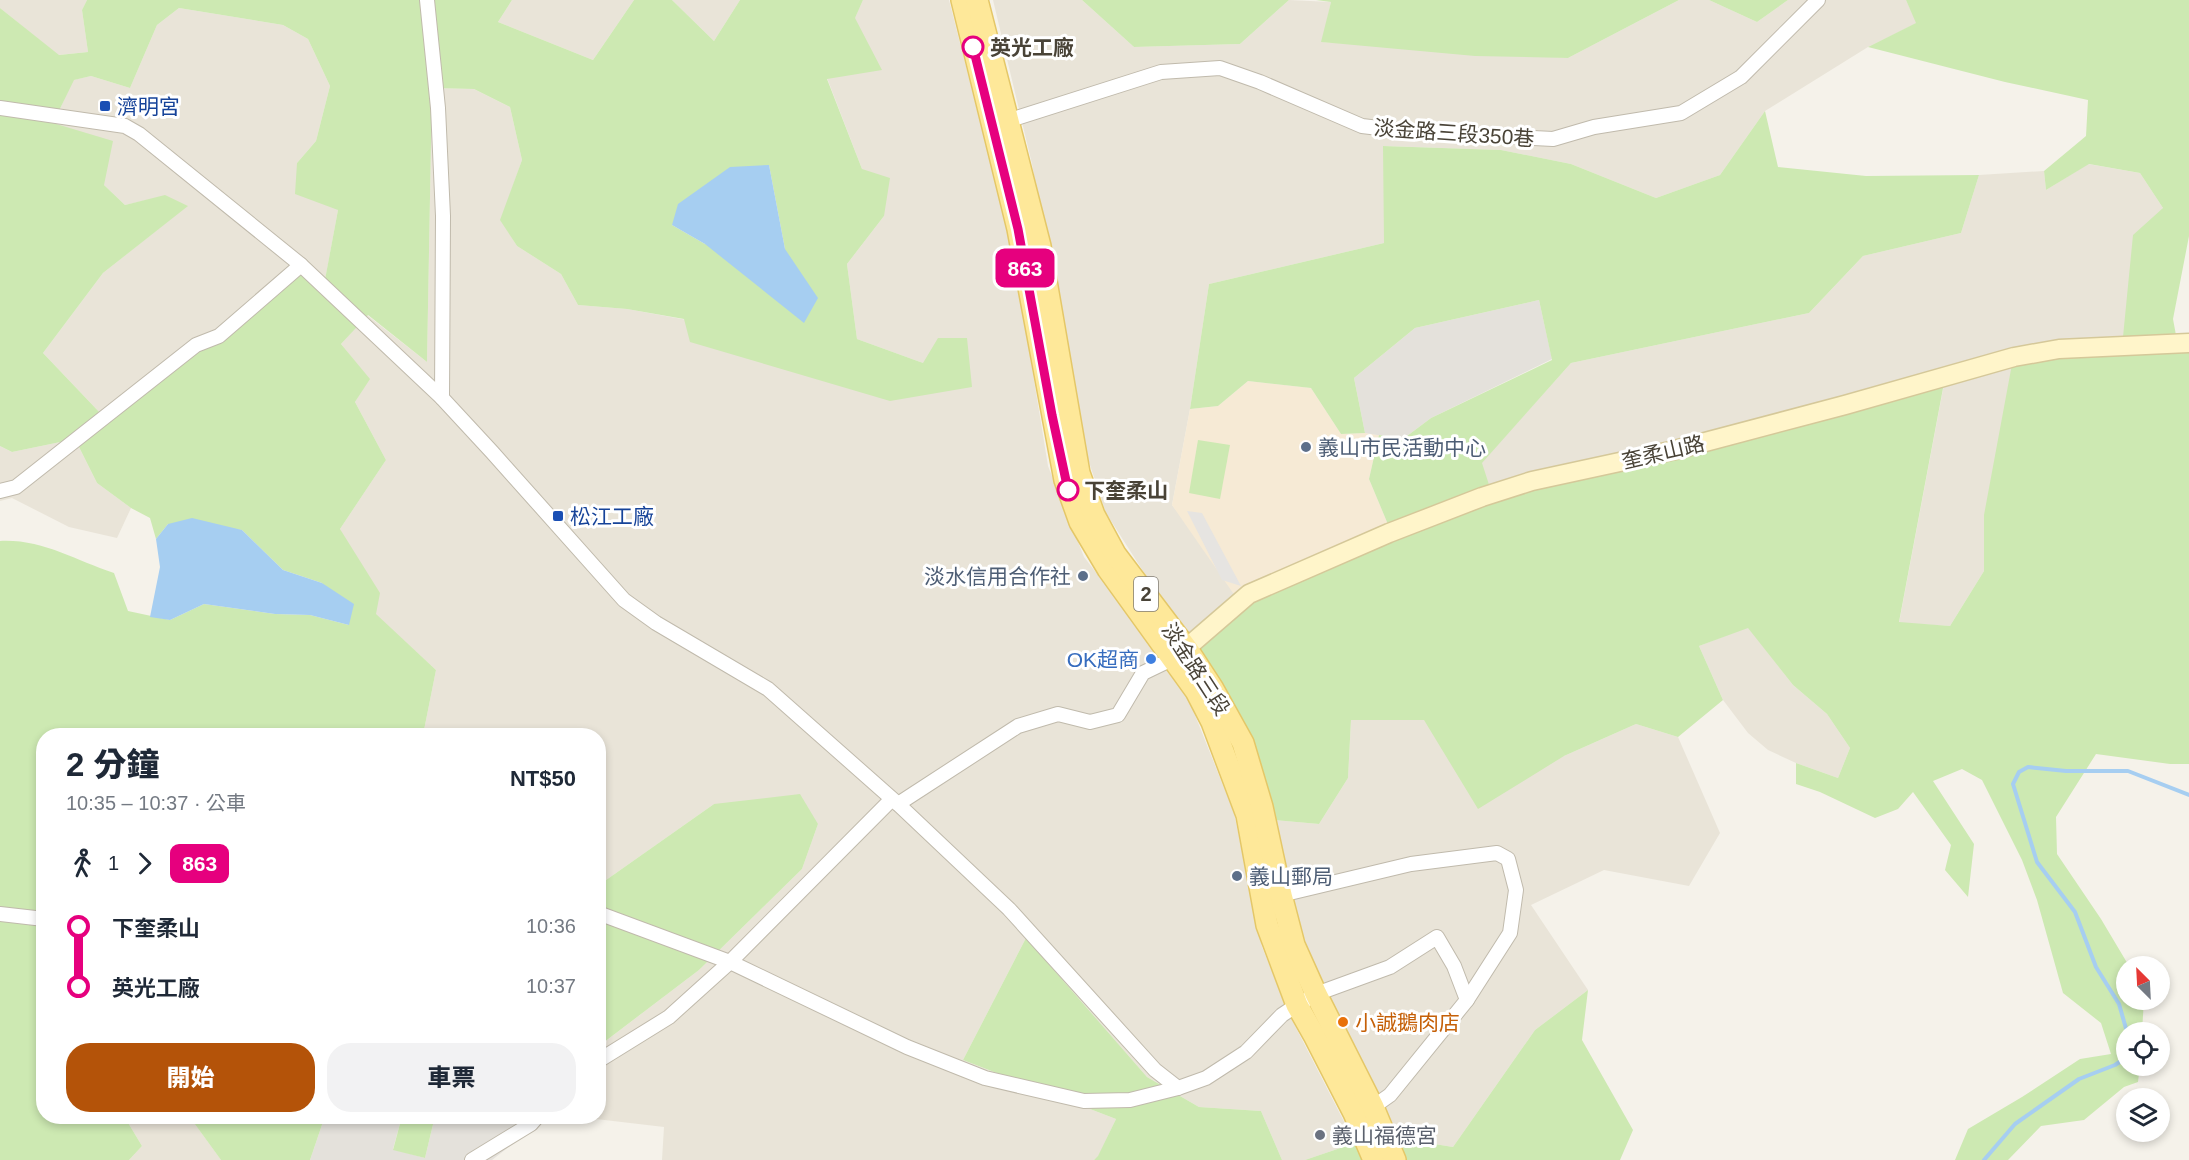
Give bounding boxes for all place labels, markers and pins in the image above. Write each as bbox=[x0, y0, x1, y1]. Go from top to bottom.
marker: 英光工廠 bbox=[962, 36, 984, 58]
place label: 英光工廠 bbox=[990, 36, 1074, 59]
place label: 濟明宮 bbox=[117, 95, 180, 118]
marker: 濟明宮 bbox=[98, 99, 112, 113]
place label: 義山市民活動中心 bbox=[1318, 436, 1486, 459]
marker: 義山市民活動中心 bbox=[1299, 440, 1313, 454]
marker: 下奎柔山 bbox=[1057, 479, 1079, 501]
place label: 下奎柔山 bbox=[1084, 479, 1168, 502]
place label: 松江工廠 bbox=[570, 505, 654, 528]
marker: 松江工廠 bbox=[551, 509, 565, 523]
place label: 淡水信用合作社 bbox=[924, 565, 1071, 588]
marker: 淡水信用合作社 bbox=[1076, 569, 1090, 583]
place label: OK超商 bbox=[1067, 648, 1139, 671]
marker: OK超商 bbox=[1144, 652, 1158, 666]
place label: 義山郵局 bbox=[1249, 865, 1333, 888]
marker: 義山郵局 bbox=[1230, 869, 1244, 883]
place label: 小誠鵝肉店 bbox=[1355, 1011, 1460, 1034]
marker: 小誠鵝肉店 bbox=[1336, 1015, 1350, 1029]
place label: 義山福德宮 bbox=[1332, 1124, 1437, 1147]
marker: 義山福德宮 bbox=[1313, 1128, 1327, 1142]

